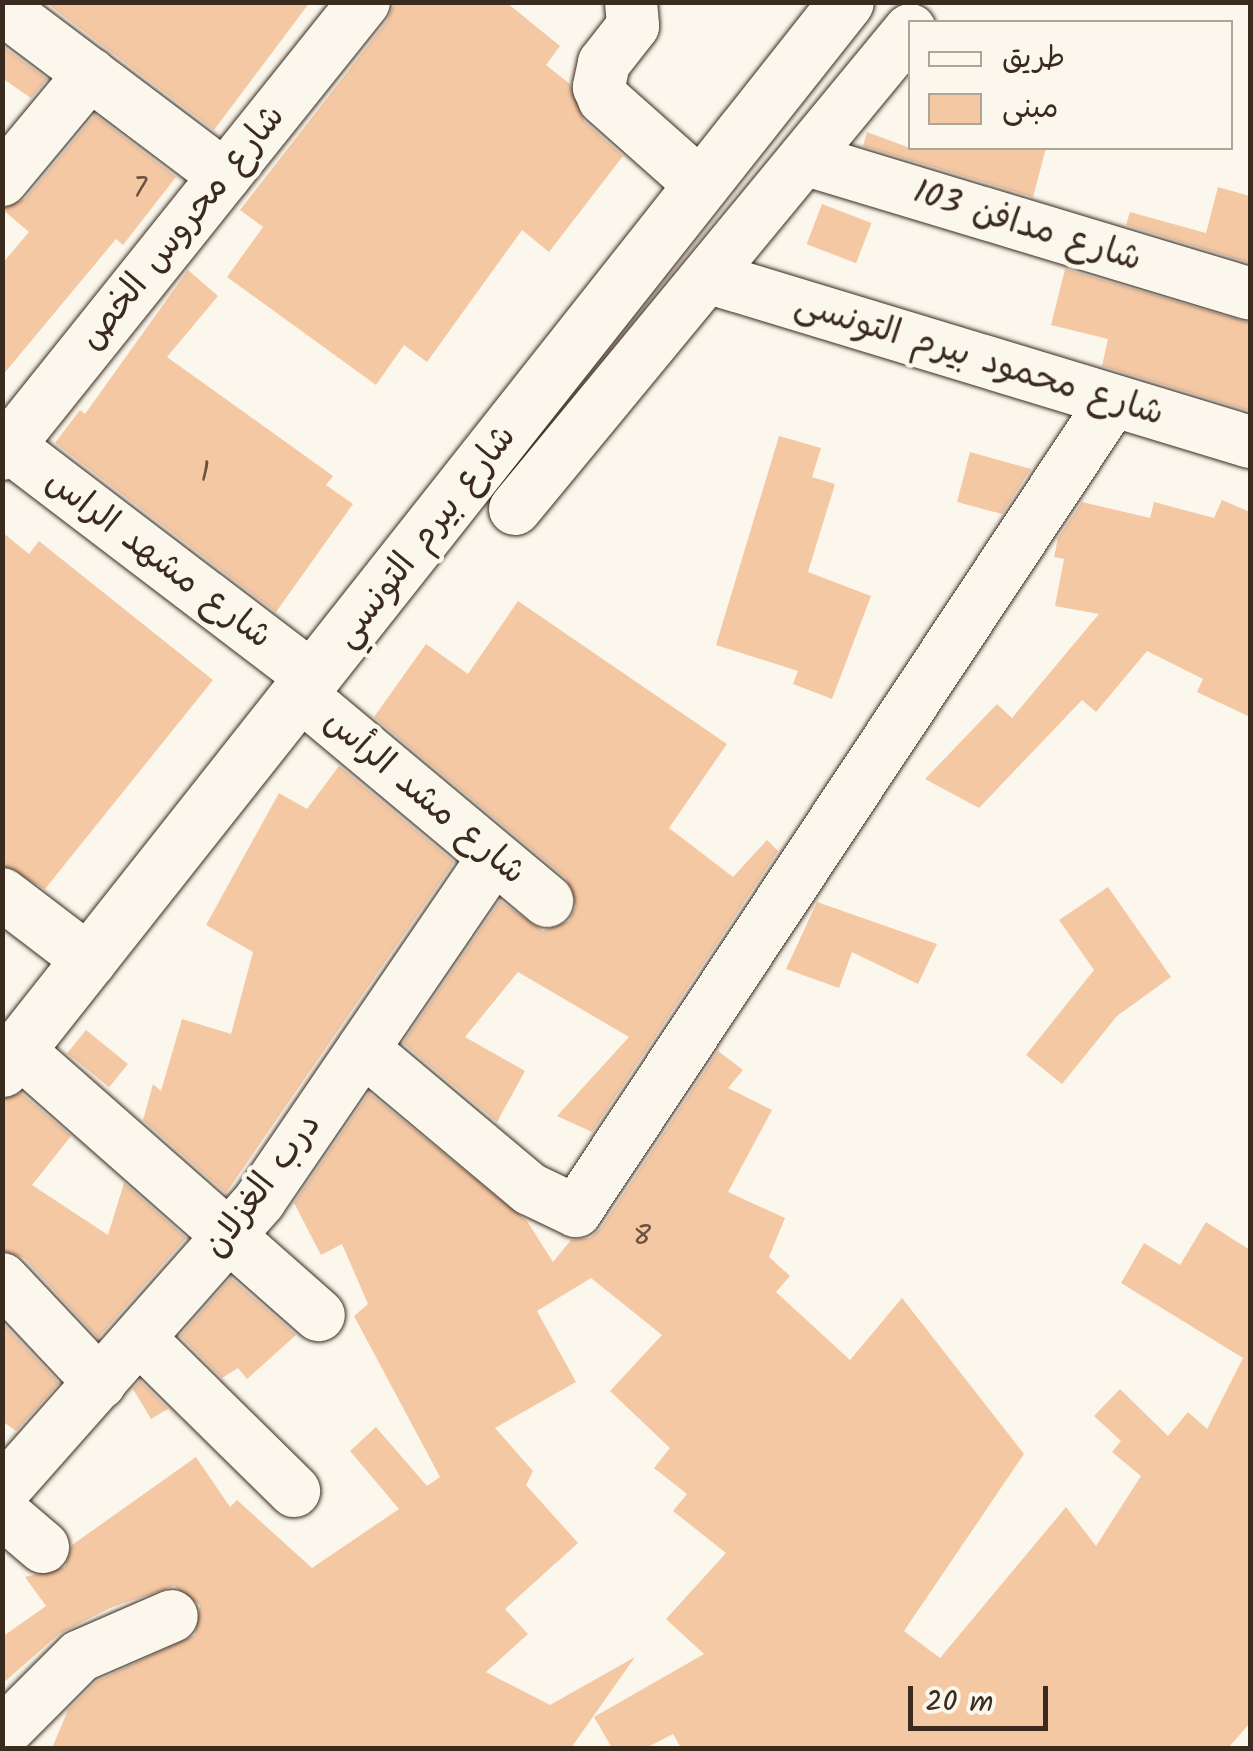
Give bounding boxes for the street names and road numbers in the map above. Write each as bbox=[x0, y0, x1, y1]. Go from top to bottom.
street label: شارع محروس الخص bbox=[71, 97, 295, 359]
street label: شارع مدافن 103 bbox=[908, 172, 1146, 282]
street label: شارع محمود بيرم التونسى bbox=[790, 284, 1168, 436]
street label: شارع بيرم التونسي bbox=[326, 417, 526, 657]
street label: شارع مشهد الراس bbox=[37, 461, 279, 659]
street label: شارع مشد الرأس bbox=[315, 701, 533, 895]
street label: درب الغزلان bbox=[195, 1106, 331, 1266]

